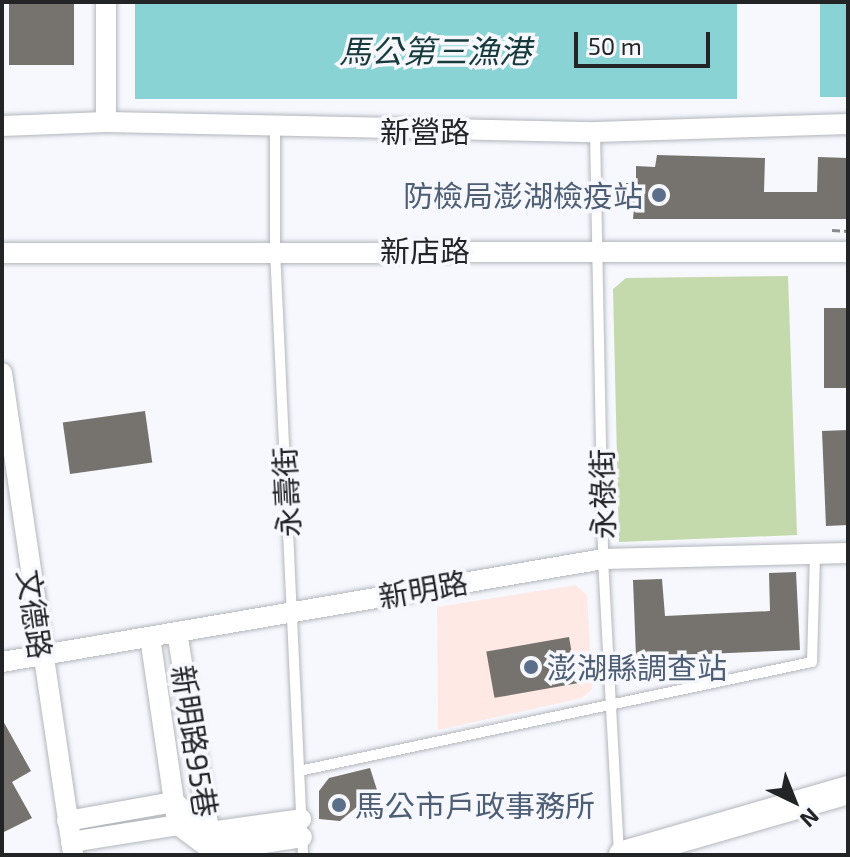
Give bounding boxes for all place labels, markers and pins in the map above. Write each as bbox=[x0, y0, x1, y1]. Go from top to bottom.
place label: 防檢局澎湖檢疫站 bbox=[403, 177, 643, 213]
marker: 防檢局澎湖檢疫站 bbox=[650, 186, 668, 204]
place label: 澎湖縣調查站 bbox=[547, 649, 727, 685]
marker: 澎湖縣調查站 bbox=[522, 658, 540, 676]
place label: 馬公市戶政事務所 bbox=[355, 787, 595, 823]
marker: 馬公市戶政事務所 bbox=[330, 796, 348, 814]

